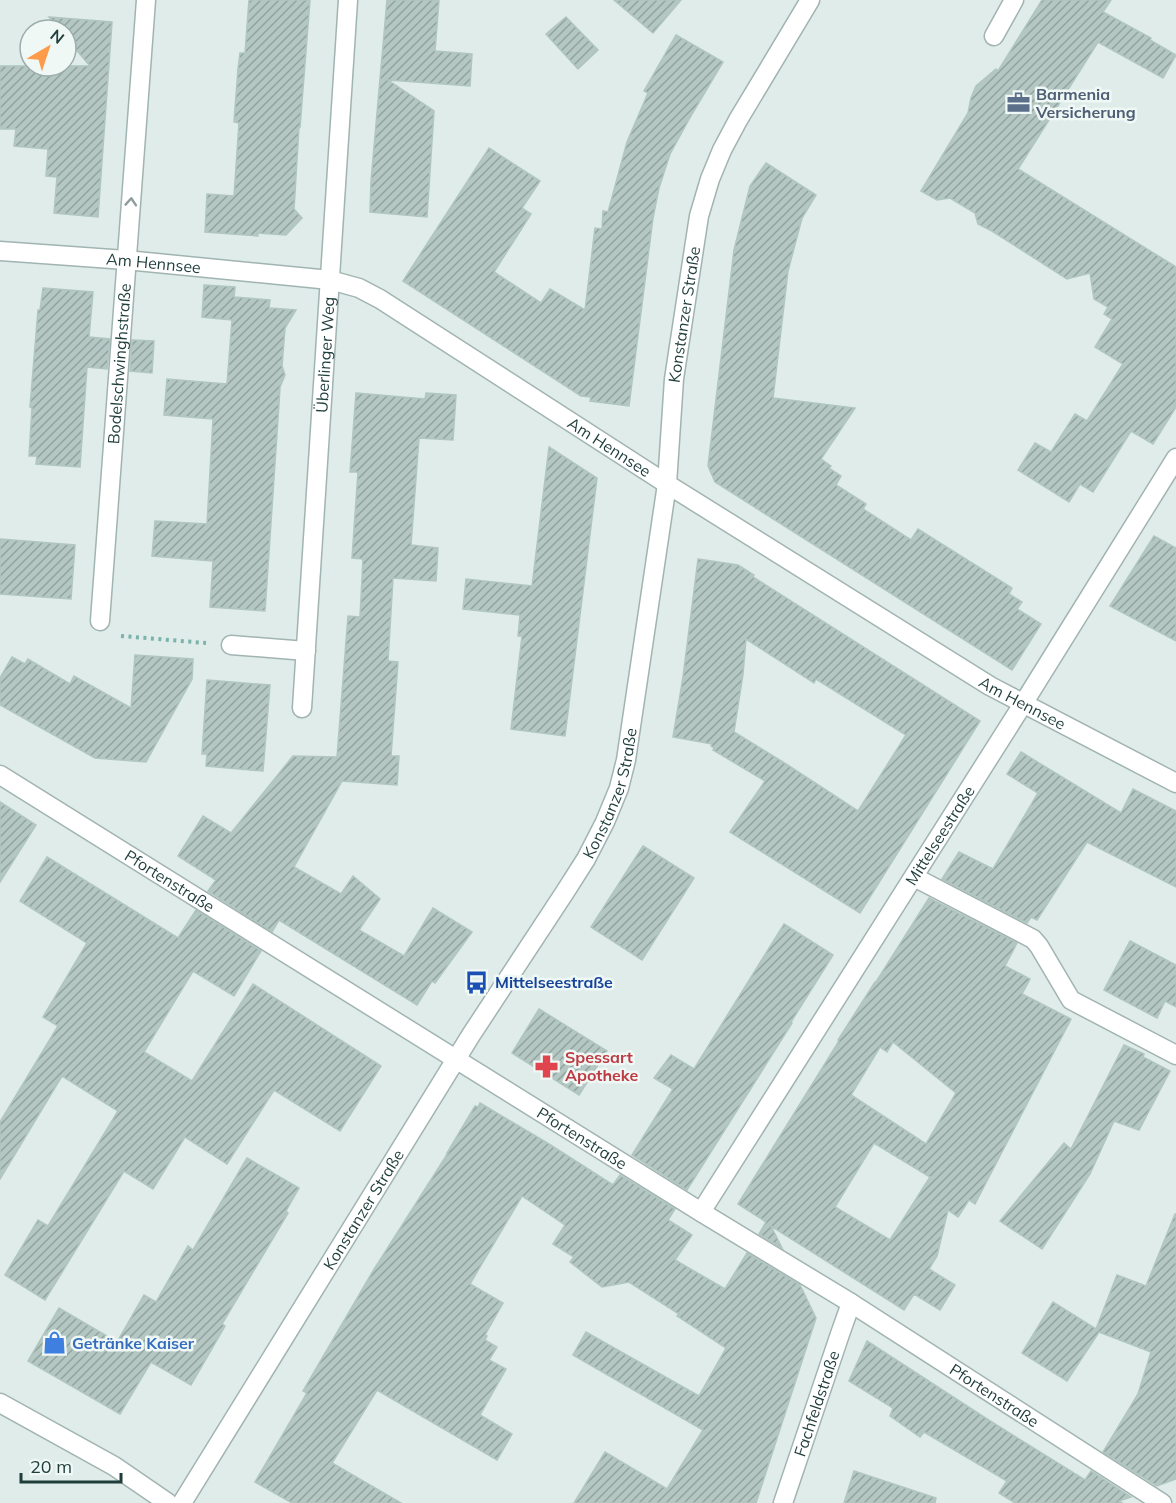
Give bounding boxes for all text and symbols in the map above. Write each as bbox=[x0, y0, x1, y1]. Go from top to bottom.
north arrow bbox=[18, 18, 78, 78]
text: N bbox=[46, 25, 68, 48]
place label: Barmenia Versicherung bbox=[1035, 84, 1136, 122]
office icon: Barmenia Versicherung bbox=[1005, 90, 1031, 116]
one-way arrow bbox=[124, 197, 137, 206]
street label: Konstanzer Straße bbox=[664, 245, 704, 384]
street label: Am Hennsee bbox=[105, 249, 202, 277]
street label: Bodelschwinghstraße bbox=[103, 283, 135, 445]
street label: Überlinger Weg bbox=[311, 296, 339, 413]
street label: Am Hennsee bbox=[564, 413, 655, 481]
street label: Am Hennsee bbox=[975, 672, 1069, 734]
street label: Konstanzer Straße bbox=[578, 727, 641, 862]
street label: Mittelseestraße bbox=[901, 782, 979, 889]
street label: Pfortenstraße bbox=[121, 845, 218, 916]
bus stop icon: Mittelseestraße bbox=[464, 969, 490, 995]
place label: Mittelseestraße bbox=[495, 972, 613, 992]
place label: Spessart Apotheke bbox=[565, 1047, 638, 1085]
pharmacy icon: Spessart Apotheke bbox=[534, 1053, 560, 1079]
street label: Pfortenstraße bbox=[533, 1102, 631, 1173]
street label: Konstanzer Straße bbox=[319, 1146, 408, 1273]
shop icon: Getränke Kaiser bbox=[41, 1330, 67, 1356]
place label: Getränke Kaiser bbox=[72, 1333, 195, 1353]
street label: Fachfeldstraße bbox=[789, 1348, 844, 1459]
street label: Pfortenstraße bbox=[946, 1359, 1043, 1431]
scale bar bbox=[21, 1446, 122, 1484]
text: 20 m bbox=[30, 1455, 72, 1478]

